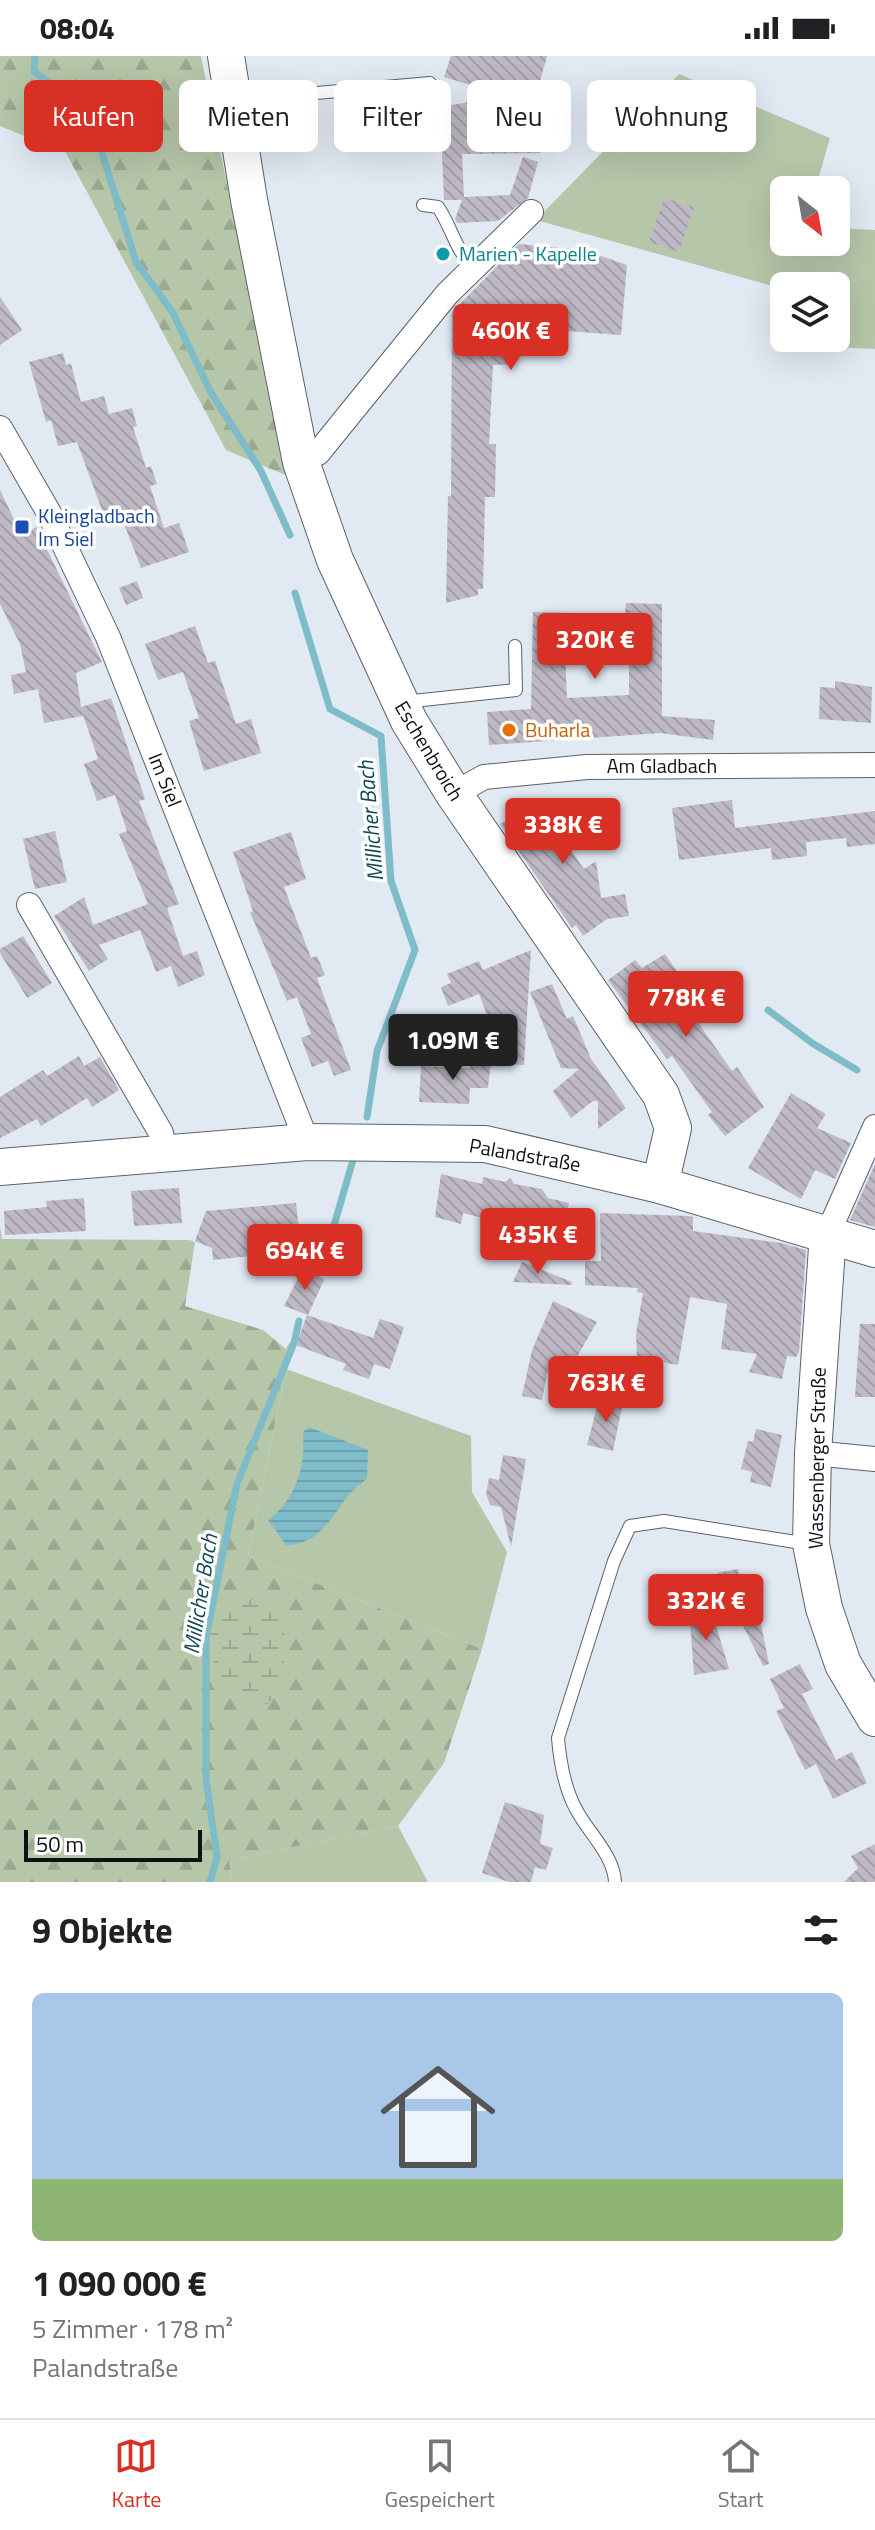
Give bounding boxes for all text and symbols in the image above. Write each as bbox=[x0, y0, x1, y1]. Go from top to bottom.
text: 08:04 bbox=[40, 5, 115, 51]
chip: Kaufen bbox=[24, 80, 163, 152]
chip: Mieten bbox=[179, 80, 318, 152]
chip: Filter bbox=[334, 80, 451, 152]
chip: Neu bbox=[467, 80, 571, 152]
chip: Wohnung bbox=[587, 80, 756, 152]
north arrow bbox=[770, 176, 850, 256]
map controls bbox=[770, 176, 850, 352]
place label: Marien - Kapelle bbox=[459, 238, 597, 269]
marker: Marien - Kapelle bbox=[434, 245, 452, 263]
button: layers bbox=[770, 272, 850, 352]
pin: 460K € bbox=[446, 304, 576, 372]
text: 460K € bbox=[471, 310, 551, 349]
place label: Kleingladbach Im Siel bbox=[38, 500, 155, 554]
marker: Kleingladbach Im Siel bbox=[13, 518, 31, 536]
pin: 320K € bbox=[530, 613, 660, 681]
text: 320K € bbox=[555, 619, 635, 658]
street label: Eschenbroich bbox=[387, 695, 472, 807]
place label: Buharla bbox=[525, 714, 590, 745]
marker: Buharla bbox=[500, 721, 518, 739]
street label: Im Siel bbox=[141, 748, 190, 812]
street label: Am Gladbach bbox=[607, 750, 717, 781]
water label: Millicher Bach bbox=[348, 758, 392, 883]
pin: 338K € bbox=[498, 798, 628, 866]
text: 338K € bbox=[523, 804, 603, 843]
pin: 778K € bbox=[621, 971, 751, 1039]
text: 778K € bbox=[646, 977, 726, 1016]
pin: 1.09M € bbox=[379, 1014, 527, 1082]
text: 1.09M € bbox=[407, 1020, 499, 1059]
street label: Palandstraße bbox=[467, 1129, 583, 1180]
pin: 435K € bbox=[473, 1208, 603, 1276]
text: 435K € bbox=[498, 1214, 578, 1253]
pin: 694K € bbox=[240, 1224, 370, 1292]
text: 694K € bbox=[265, 1230, 345, 1269]
pin: 763K € bbox=[541, 1356, 671, 1424]
text: 763K € bbox=[566, 1362, 646, 1401]
street label: Wassenberger Straße bbox=[799, 1367, 834, 1549]
water label: Millicher Bach bbox=[174, 1531, 226, 1656]
pin: 332K € bbox=[641, 1574, 771, 1642]
text: 332K € bbox=[666, 1580, 746, 1619]
scale bar bbox=[24, 1826, 202, 1862]
text: 50 m bbox=[36, 1827, 84, 1861]
text: 9 Objekte bbox=[32, 1904, 173, 1956]
icon: filters bbox=[799, 1908, 843, 1952]
icon: home bbox=[366, 2045, 510, 2189]
text: 1 090 000 € bbox=[32, 2257, 207, 2309]
text: 5 Zimmer · 178 m² bbox=[32, 2309, 233, 2348]
text: Palandstraße bbox=[32, 2348, 178, 2387]
tab: Karte bbox=[111, 2434, 161, 2516]
tab: Gespeichert bbox=[384, 2434, 495, 2516]
tab: Start bbox=[718, 2434, 763, 2516]

